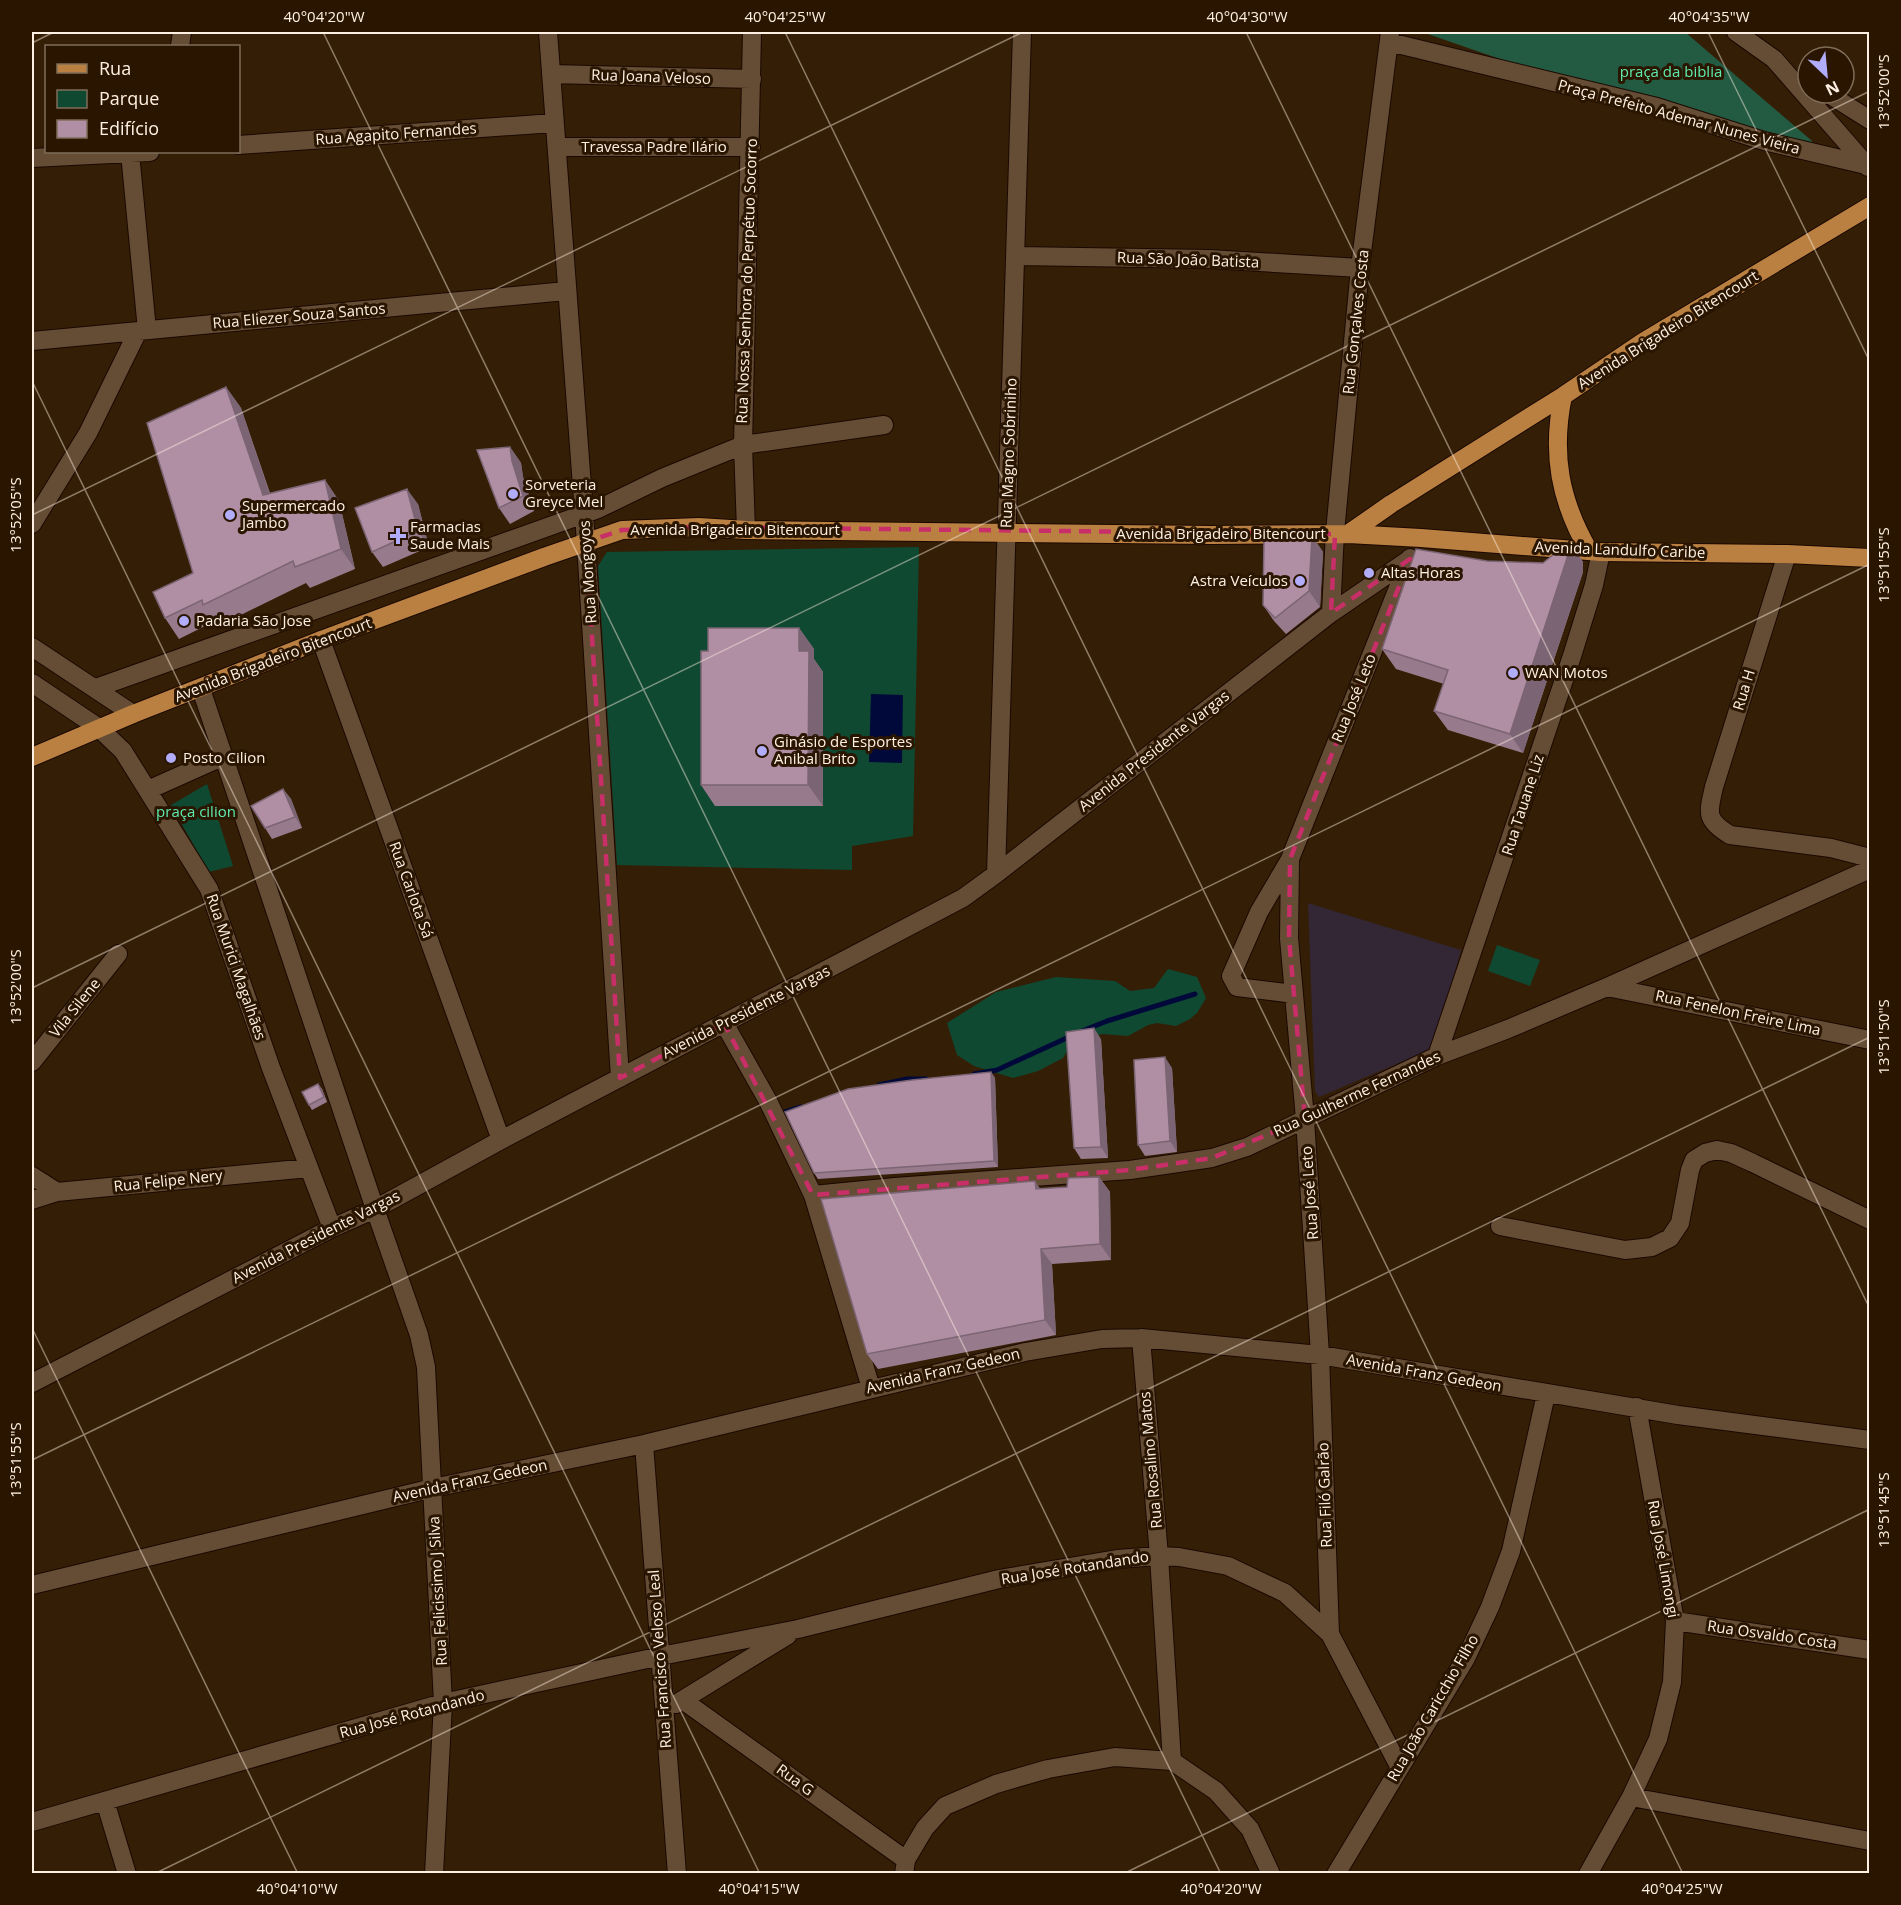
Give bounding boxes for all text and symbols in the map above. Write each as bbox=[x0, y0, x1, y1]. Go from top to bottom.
text: 40°04'20"W bbox=[284, 6, 365, 26]
text: 40°04'25"W bbox=[745, 6, 826, 26]
text: 40°04'30"W bbox=[1207, 6, 1288, 26]
text: 40°04'35"W bbox=[1669, 6, 1750, 26]
legend bbox=[45, 45, 240, 153]
north arrow bbox=[1796, 45, 1856, 105]
text: 13°52'00"S bbox=[1873, 54, 1893, 130]
text: Rua bbox=[99, 56, 131, 80]
park label: praça da biblia bbox=[1620, 61, 1722, 81]
street label: Rua Joana Veloso bbox=[591, 64, 711, 88]
street label: Praça Prefeito Ademar Nunes Vieira bbox=[1556, 74, 1803, 158]
text: N bbox=[1822, 76, 1843, 101]
text: Parque bbox=[99, 86, 159, 110]
text: Edifício bbox=[99, 116, 159, 140]
street label: Rua Agapito Fernandes bbox=[315, 117, 477, 149]
street label: Travessa Padre Ilário bbox=[581, 136, 727, 156]
street label: Rua Nossa Senhora do Perpétuo Socorro bbox=[731, 138, 761, 424]
street label: Rua São João Batista bbox=[1116, 247, 1260, 271]
street label: Rua Gonçalves Costa bbox=[1337, 249, 1373, 395]
street label: Avenida Brigadeiro Bitencourt bbox=[1573, 265, 1762, 393]
street label: Rua Eliezer Souza Santos bbox=[212, 297, 386, 333]
street label: Rua Magno Sobriniho bbox=[995, 377, 1021, 528]
place label: Sorveteria Greyce Mel bbox=[525, 474, 603, 511]
text: 13°52'05"S bbox=[5, 477, 25, 553]
marker: Sorveteria Greyce Mel bbox=[506, 487, 520, 501]
place label: Supermercado Jambo bbox=[240, 495, 345, 532]
marker: Supermercado Jambo bbox=[223, 508, 237, 522]
place label: Farmacias Saude Mais bbox=[410, 516, 490, 553]
street label: Avenida Brigadeiro Bitencourt bbox=[630, 519, 840, 539]
street label: Rua Mongoyos bbox=[573, 520, 601, 624]
street label: Avenida Brigadeiro Bitencourt bbox=[1116, 523, 1326, 543]
text: 13°51'55"S bbox=[1873, 527, 1893, 603]
marker: Farmacias Saude Mais bbox=[391, 529, 405, 543]
street label: Avenida Landulfo Caribe bbox=[1534, 536, 1706, 562]
place label: Altas Horas bbox=[1381, 562, 1461, 582]
marker: Altas Horas bbox=[1362, 566, 1376, 580]
place label: Astra Veículos bbox=[1190, 570, 1288, 590]
marker: Astra Veículos bbox=[1293, 574, 1307, 588]
place label: Padaria São Jose bbox=[196, 610, 311, 630]
street label: Avenida Brigadeiro Bitencourt bbox=[171, 612, 374, 706]
marker: Padaria São Jose bbox=[177, 614, 191, 628]
street label: Rua José Leto bbox=[1326, 650, 1380, 745]
place label: WAN Motos bbox=[1525, 662, 1608, 682]
marker: WAN Motos bbox=[1506, 666, 1520, 680]
street label: Rua H bbox=[1727, 667, 1759, 713]
street label: Avenida Presidente Vargas bbox=[1074, 685, 1233, 815]
place label: Ginásio de Esportes Anibal Brito bbox=[774, 731, 912, 768]
marker: Ginásio de Esportes Anibal Brito bbox=[755, 744, 769, 758]
place label: Posto Cilion bbox=[183, 747, 266, 767]
marker: Posto Cilion bbox=[164, 751, 178, 765]
street label: Rua Tauane Liz bbox=[1496, 752, 1548, 858]
park label: praça cilion bbox=[156, 801, 236, 821]
street label: Rua Carlota Sá bbox=[385, 839, 439, 941]
street label: Rua Murici Magalhães bbox=[203, 891, 271, 1042]
text: 13°52'00"S bbox=[5, 949, 25, 1025]
street label: Avenida Presidente Vargas bbox=[658, 960, 833, 1062]
street label: Vila Silene bbox=[44, 974, 104, 1041]
street label: Rua Fenelon Freire Lima bbox=[1654, 985, 1823, 1039]
text: 13°51'50"S bbox=[1873, 999, 1893, 1075]
street label: Rua Guilherme Fernandes bbox=[1270, 1046, 1443, 1141]
street label: Rua José Leto bbox=[1296, 1146, 1322, 1241]
street label: Rua Felipe Nery bbox=[113, 1164, 224, 1196]
street label: Avenida Presidente Vargas bbox=[228, 1185, 403, 1287]
street label: Avenida Franz Gedeon bbox=[864, 1343, 1022, 1397]
street label: Avenida Franz Gedeon bbox=[1345, 1349, 1503, 1396]
street label: Rua Rosalino Matos bbox=[1134, 1391, 1166, 1529]
text: 13°51'55"S bbox=[5, 1422, 25, 1498]
street label: Rua Filó Galrão bbox=[1312, 1442, 1336, 1548]
street label: Avenida Franz Gedeon bbox=[391, 1454, 549, 1506]
text: 13°51'45"S bbox=[1873, 1472, 1893, 1548]
street label: Rua José Limongi bbox=[1644, 1499, 1684, 1619]
street label: Rua Felicissimo J Silva bbox=[423, 1516, 451, 1666]
street label: Rua José Rotandando bbox=[1000, 1545, 1150, 1589]
street label: Rua Francisco Veloso Leal bbox=[643, 1569, 675, 1749]
street label: Rua Osvaldo Costa bbox=[1706, 1615, 1838, 1653]
street label: Rua João Caricchio Filho bbox=[1382, 1630, 1482, 1785]
street label: Rua José Rotandando bbox=[337, 1684, 486, 1742]
street label: Rua G bbox=[773, 1759, 818, 1800]
text: 40°04'10"W bbox=[257, 1878, 338, 1898]
text: 40°04'15"W bbox=[719, 1878, 800, 1898]
text: 40°04'20"W bbox=[1181, 1878, 1262, 1898]
text: 40°04'25"W bbox=[1642, 1878, 1723, 1898]

